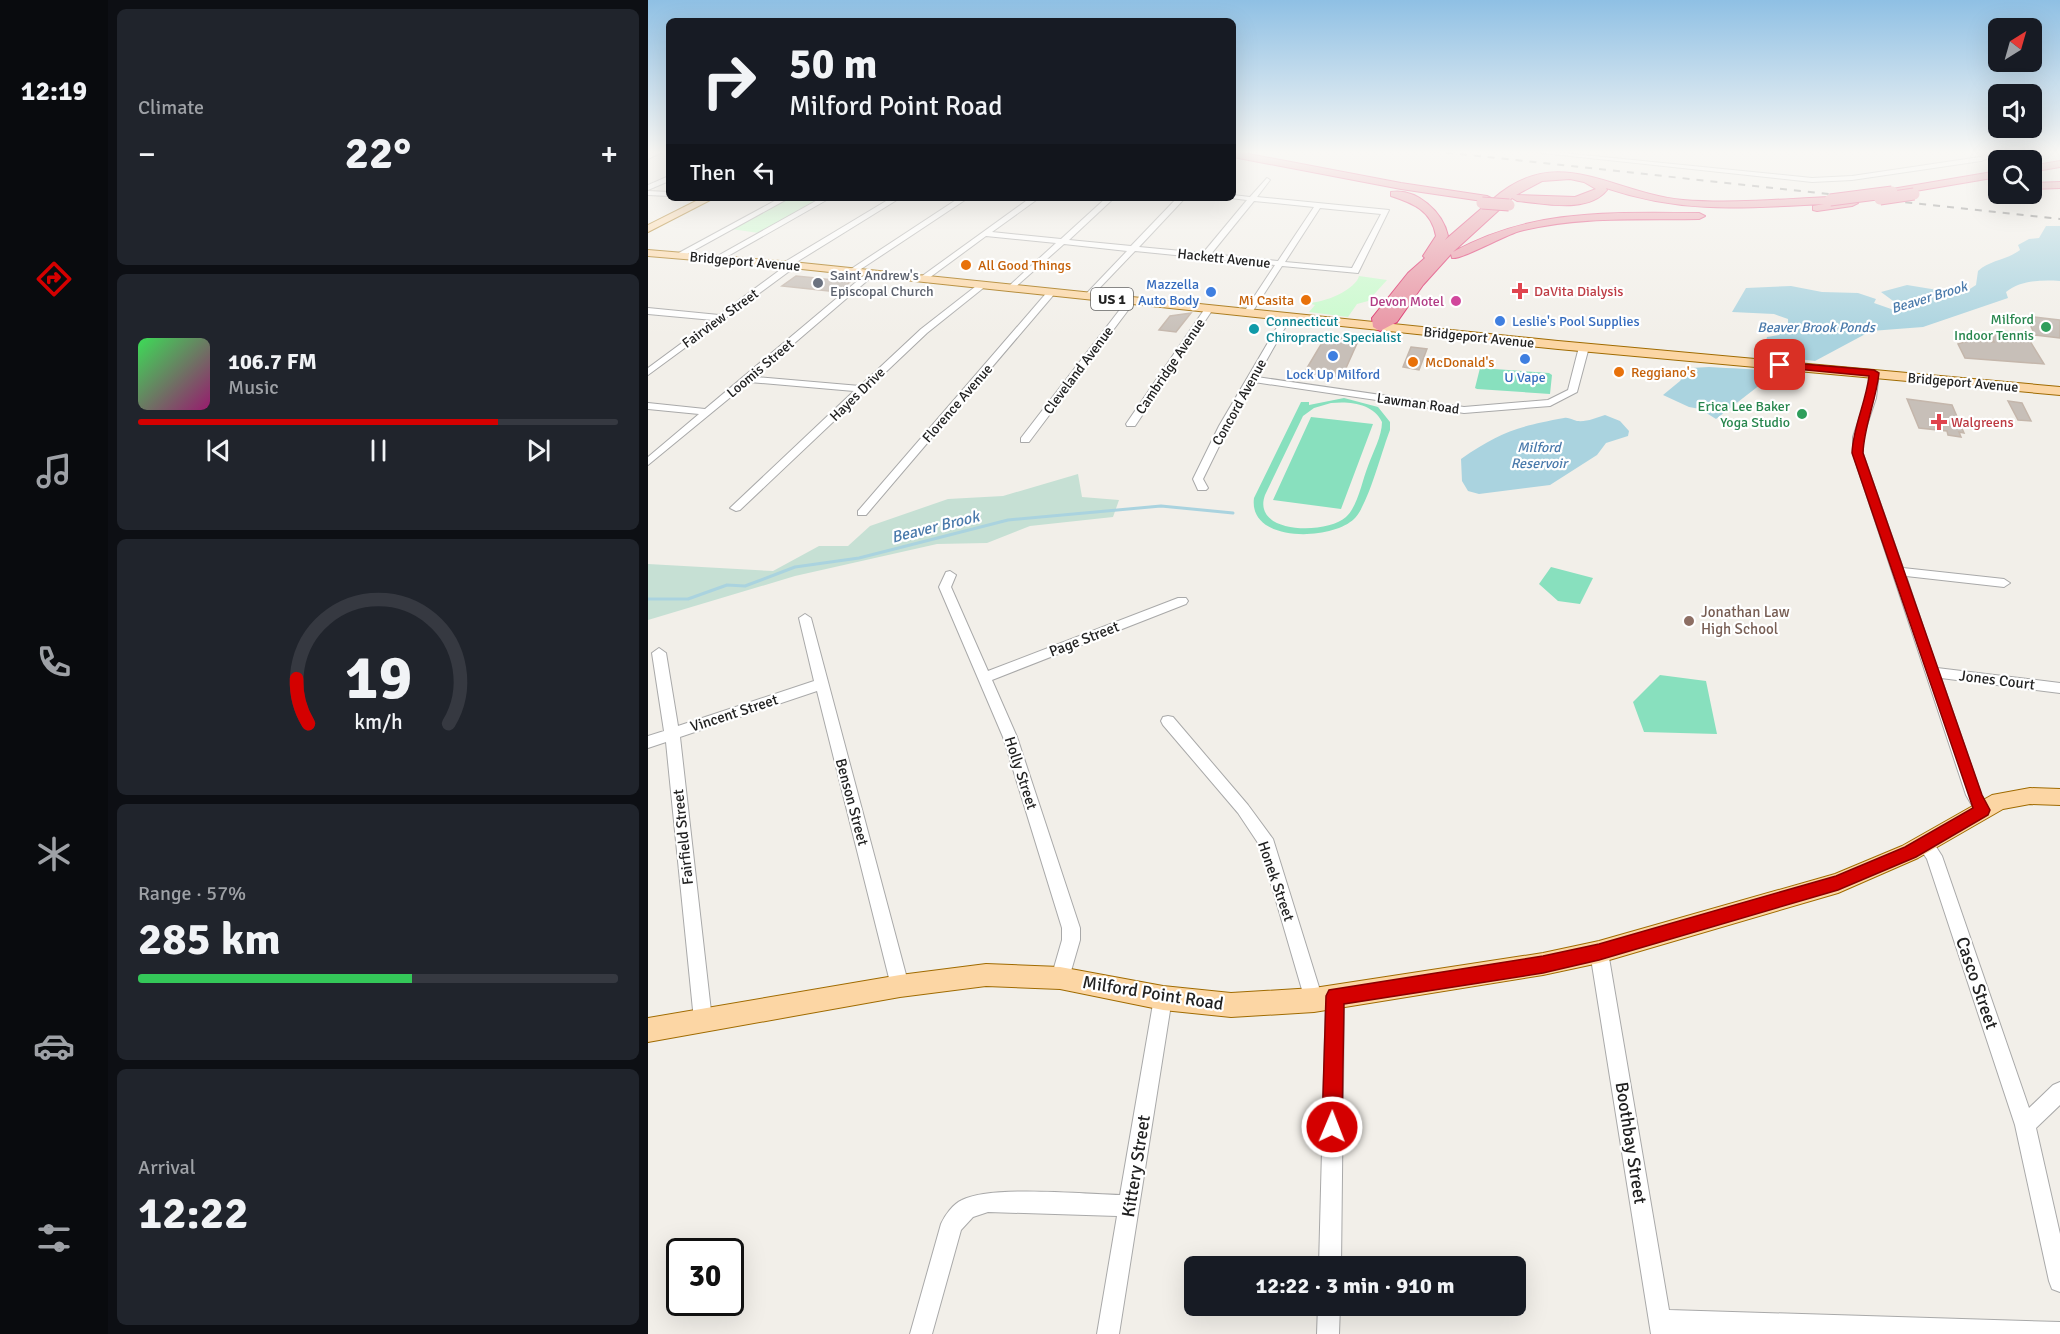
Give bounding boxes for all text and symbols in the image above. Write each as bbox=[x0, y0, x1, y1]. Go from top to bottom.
north arrow bbox=[1988, 18, 2042, 72]
map controls bbox=[1988, 18, 2042, 204]
text: 50 m bbox=[789, 39, 878, 90]
icon: right bbox=[690, 42, 768, 120]
text: 12:19 bbox=[21, 75, 87, 108]
button: sound bbox=[1988, 84, 2042, 138]
text: Milford Point Road bbox=[789, 90, 1002, 123]
text: Climate bbox=[138, 95, 204, 120]
text: 22° bbox=[345, 126, 411, 181]
text: − bbox=[138, 134, 156, 175]
text: + bbox=[600, 134, 618, 175]
button: search bbox=[1988, 150, 2042, 204]
icon: left bbox=[748, 156, 781, 189]
text: Then bbox=[690, 159, 736, 186]
street label: Hackett Avenue bbox=[1177, 245, 1271, 272]
street label: Bridgeport Avenue bbox=[689, 248, 801, 275]
place label: All Good Things bbox=[978, 257, 1071, 274]
icon: directions bbox=[33, 258, 75, 300]
marker: All Good Things bbox=[959, 258, 973, 272]
place label: Saint Andrew's Episcopal Church bbox=[830, 267, 934, 300]
marker: Saint Andrew's Episcopal Church bbox=[811, 276, 825, 290]
place label: Mazzella Auto Body bbox=[1138, 276, 1199, 309]
water label: Beaver Brook bbox=[1889, 277, 1971, 317]
marker: DaVita Dialysis bbox=[1511, 282, 1529, 300]
place label: DaVita Dialysis bbox=[1534, 283, 1623, 300]
street label: Fairview Street bbox=[679, 285, 762, 352]
marker: Mazzella Auto Body bbox=[1204, 285, 1218, 299]
road number: US 1 bbox=[1091, 288, 1133, 310]
place label: Mi Casita bbox=[1238, 292, 1294, 309]
marker: Mi Casita bbox=[1299, 293, 1313, 307]
place label: Devon Motel bbox=[1370, 293, 1444, 310]
marker: Devon Motel bbox=[1449, 294, 1463, 308]
place label: Milford Indoor Tennis bbox=[1954, 311, 2034, 344]
place label: Connecticut Chiropractic Specialist bbox=[1266, 313, 1401, 346]
place label: Leslie's Pool Supplies bbox=[1512, 313, 1640, 330]
marker: Leslie's Pool Supplies bbox=[1493, 314, 1507, 328]
street label: Cambridge Avenue bbox=[1132, 315, 1209, 417]
water label: Beaver Brook Ponds bbox=[1757, 319, 1877, 336]
marker: Milford Indoor Tennis bbox=[2039, 320, 2053, 334]
marker: Connecticut Chiropractic Specialist bbox=[1247, 322, 1261, 336]
street label: Cleveland Avenue bbox=[1040, 323, 1117, 418]
street label: Bridgeport Avenue bbox=[1423, 323, 1535, 352]
street label: Loomis Street bbox=[723, 335, 797, 401]
pin bbox=[1754, 339, 1805, 390]
text: 106.7 FM bbox=[228, 348, 317, 375]
icon: arrive bbox=[1763, 348, 1796, 381]
marker: Lock Up Milford bbox=[1326, 349, 1340, 363]
marker: U Vape bbox=[1518, 352, 1532, 366]
place label: McDonald's bbox=[1425, 354, 1494, 371]
marker: McDonald's bbox=[1406, 355, 1420, 369]
street label: Concord Avenue bbox=[1209, 356, 1270, 449]
street label: Florence Avenue bbox=[919, 361, 996, 446]
street label: Hayes Drive bbox=[826, 364, 889, 425]
place label: Reggiano's bbox=[1631, 364, 1696, 381]
marker: Reggiano's bbox=[1612, 365, 1626, 379]
place label: Lock Up Milford bbox=[1286, 366, 1380, 383]
place label: U Vape bbox=[1504, 369, 1546, 386]
street label: Bridgeport Avenue bbox=[1907, 369, 2019, 396]
text: Music bbox=[228, 375, 279, 400]
street label: Lawman Road bbox=[1376, 389, 1460, 418]
place label: Erica Lee Baker Yoga Studio bbox=[1698, 398, 1791, 431]
marker: Erica Lee Baker Yoga Studio bbox=[1795, 407, 1809, 421]
place label: Walgreens bbox=[1951, 414, 2014, 431]
marker: Walgreens bbox=[1932, 415, 1946, 429]
icon: previous bbox=[202, 434, 235, 467]
icon: pause bbox=[362, 434, 395, 467]
icon: next bbox=[522, 434, 555, 467]
water label: Milford Reservoir bbox=[1511, 439, 1569, 472]
icon: music bbox=[33, 450, 75, 492]
water label: Beaver Brook bbox=[889, 506, 983, 548]
place label: Jonathan Law High School bbox=[1701, 603, 1790, 638]
marker: Jonathan Law High School bbox=[1682, 614, 1696, 628]
street label: Page Street bbox=[1046, 617, 1122, 661]
text: 19 bbox=[344, 639, 412, 716]
icon: phone bbox=[33, 641, 75, 683]
street label: Jones Court bbox=[1958, 666, 2036, 694]
street label: Vincent Street bbox=[688, 690, 780, 736]
text: km/h bbox=[354, 709, 402, 735]
street label: Holly Street bbox=[1001, 734, 1041, 812]
street label: Benson Street bbox=[832, 756, 872, 848]
street label: Fairfield Street bbox=[669, 788, 697, 886]
icon: climate bbox=[33, 833, 75, 875]
street label: Honek Street bbox=[1254, 839, 1298, 923]
text: Range · 57% bbox=[138, 881, 246, 906]
text: 285 km bbox=[138, 912, 281, 967]
street label: Casco Street bbox=[1951, 934, 2003, 1032]
street label: Milford Point Road bbox=[1081, 971, 1225, 1015]
icon: car bbox=[33, 1025, 75, 1067]
street label: Boothbay Street bbox=[1610, 1080, 1652, 1206]
position arrow bbox=[1300, 1095, 1364, 1159]
street label: Kittery Street bbox=[1117, 1113, 1155, 1219]
text: Arrival bbox=[138, 1155, 196, 1180]
text: 12:22 bbox=[138, 1186, 248, 1241]
icon: filters bbox=[33, 1217, 75, 1259]
speed limit sign: 30 bbox=[666, 1238, 744, 1316]
text: 12:22 · 3 min · 910 m bbox=[1255, 1272, 1455, 1299]

